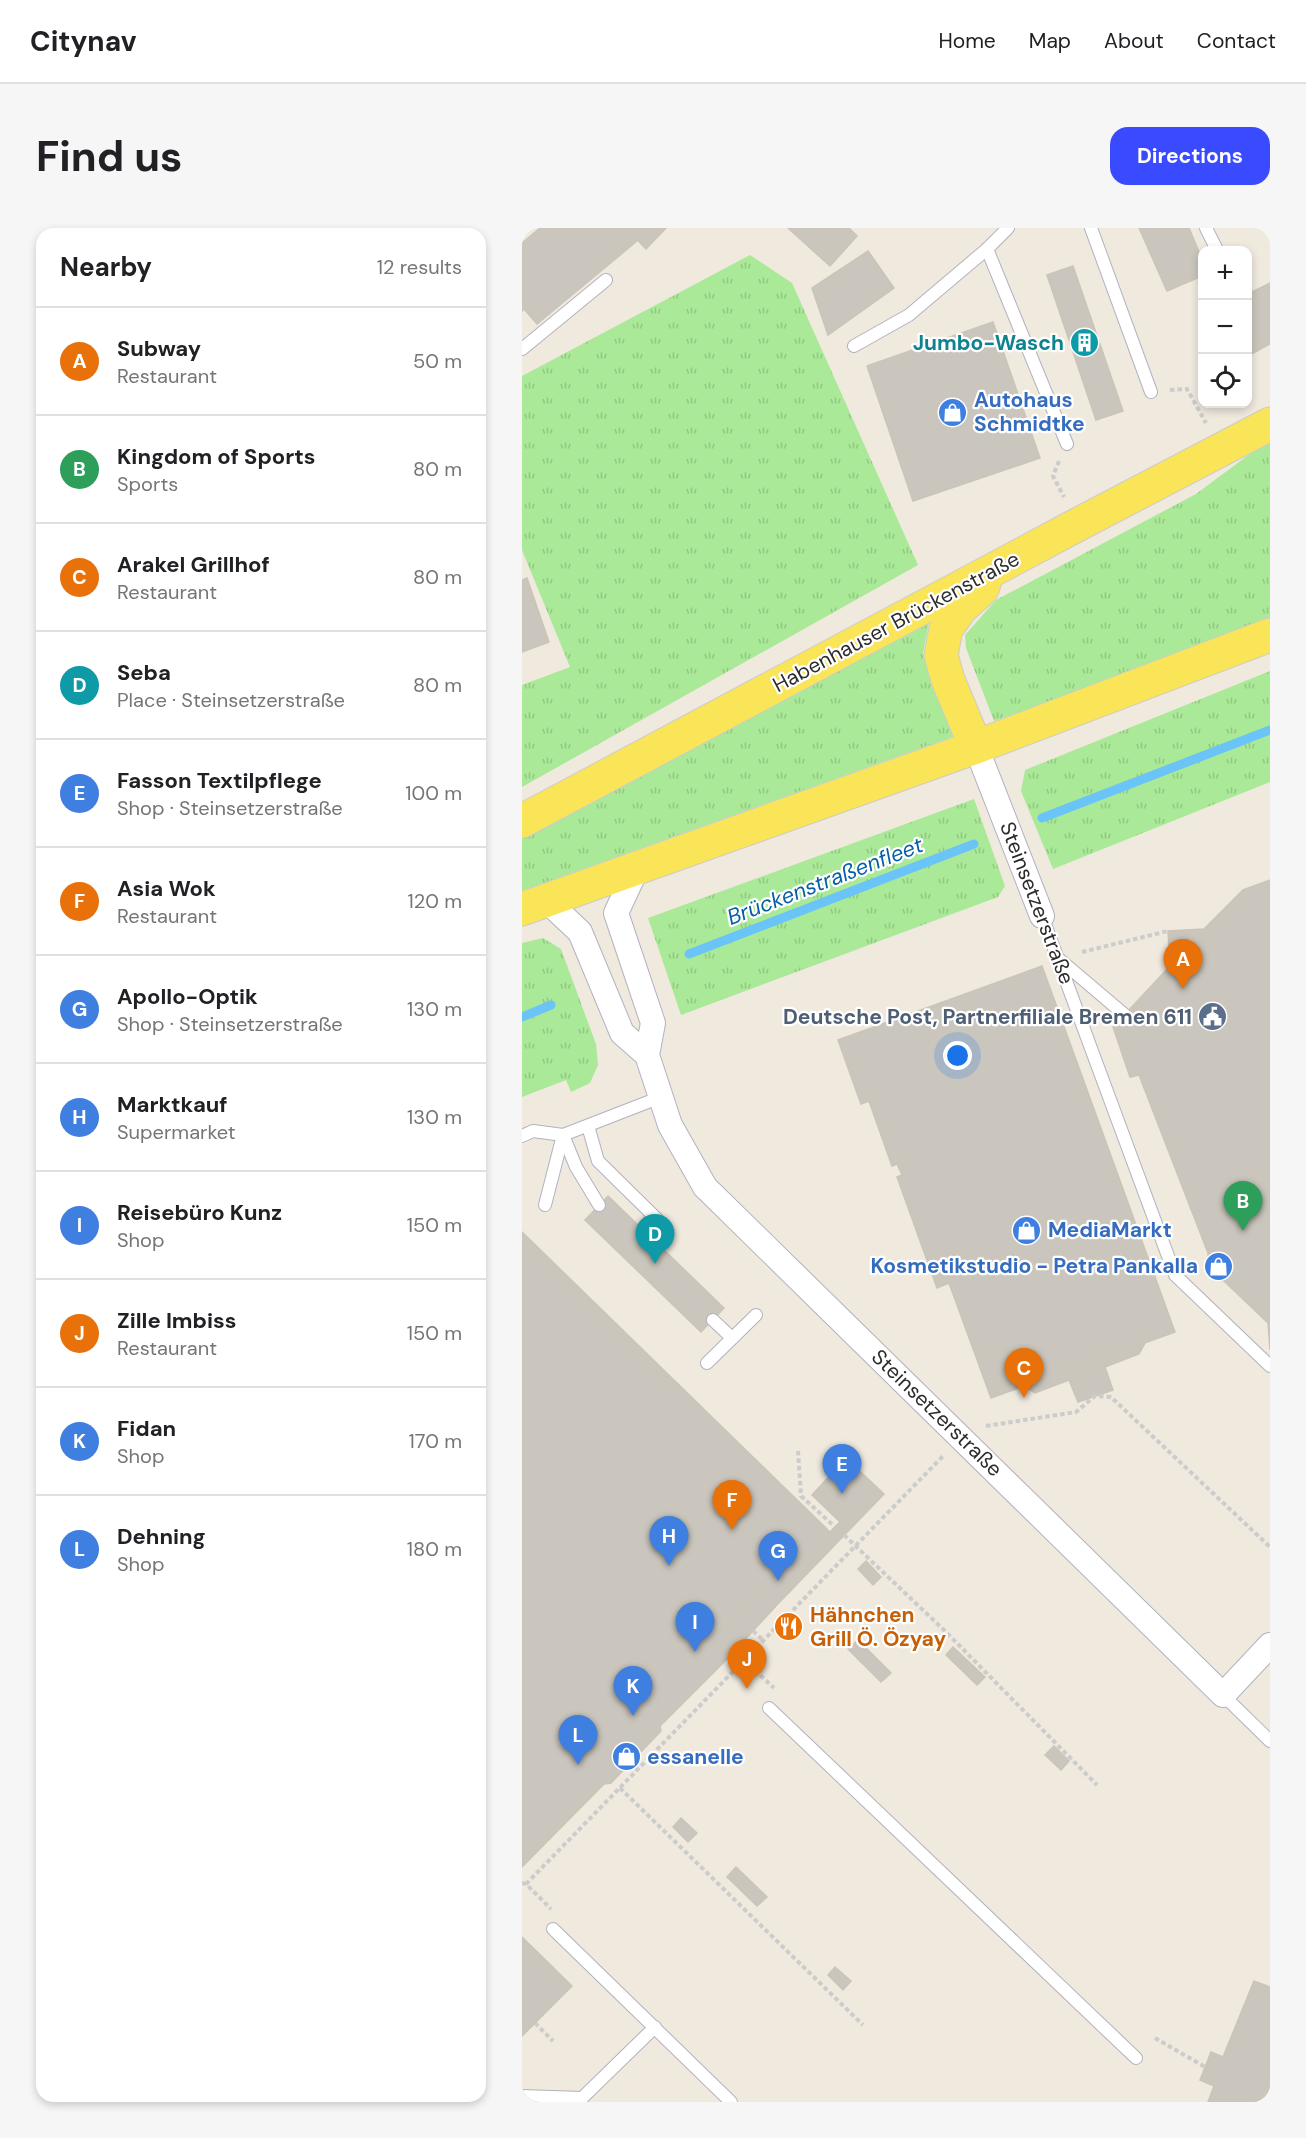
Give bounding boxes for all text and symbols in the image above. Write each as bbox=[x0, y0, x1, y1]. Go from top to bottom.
text: Citynav bbox=[30, 23, 136, 60]
text: Home bbox=[938, 27, 996, 55]
text: Map bbox=[1029, 27, 1071, 55]
text: About bbox=[1104, 27, 1164, 55]
text: Contact bbox=[1197, 27, 1276, 55]
button: Directions bbox=[1110, 127, 1270, 185]
text: Find us bbox=[36, 129, 182, 184]
map controls bbox=[1198, 246, 1252, 408]
button: + bbox=[1198, 246, 1252, 300]
text: Nearby bbox=[60, 250, 152, 284]
text: 12 results bbox=[377, 254, 462, 280]
button: − bbox=[1198, 300, 1252, 354]
building icon: Jumbo-Wasch bbox=[1069, 327, 1101, 359]
place label: Jumbo-Wasch bbox=[913, 329, 1064, 357]
text: Subway bbox=[117, 334, 201, 363]
text: A bbox=[72, 348, 87, 374]
text: 50 m bbox=[413, 348, 462, 374]
button: locate bbox=[1198, 354, 1252, 408]
text: Restaurant bbox=[117, 363, 217, 389]
place label: Autohaus Schmidtke bbox=[974, 386, 1085, 438]
shop icon: Autohaus Schmidtke bbox=[937, 396, 969, 428]
text: Kingdom of Sports bbox=[117, 442, 315, 471]
text: B bbox=[73, 456, 86, 482]
text: 80 m bbox=[413, 456, 462, 482]
text: Sports bbox=[117, 471, 178, 497]
street label: Habenhauser Brückenstraße bbox=[768, 545, 1024, 699]
text: Arakel Grillhof bbox=[117, 550, 270, 579]
text: C bbox=[72, 564, 87, 590]
text: 80 m bbox=[413, 564, 462, 590]
text: Restaurant bbox=[117, 579, 217, 605]
text: Seba bbox=[117, 658, 171, 687]
text: D bbox=[72, 672, 87, 698]
text: 80 m bbox=[413, 672, 462, 698]
text: Place · Steinsetzerstraße bbox=[117, 687, 345, 713]
text: Fasson Textilpflege bbox=[117, 766, 322, 795]
text: E bbox=[74, 780, 85, 806]
text: 100 m bbox=[405, 780, 462, 806]
text: Shop · Steinsetzerstraße bbox=[117, 795, 343, 821]
street label: Steinsetzerstraße bbox=[993, 818, 1081, 988]
water label: Brückenstraßenfleet bbox=[723, 830, 928, 932]
text: Asia Wok bbox=[117, 874, 216, 903]
text: F bbox=[74, 888, 85, 914]
text: 120 m bbox=[408, 888, 462, 914]
text: Restaurant bbox=[117, 903, 217, 929]
pin: A bbox=[1164, 940, 1202, 989]
text: Apollo-Optik bbox=[117, 982, 258, 1011]
text: G bbox=[72, 996, 87, 1022]
text: 130 m bbox=[407, 996, 462, 1022]
public building icon: Deutsche Post, Partnerfiliale Bremen 611 bbox=[1197, 1001, 1229, 1033]
place label: Deutsche Post, Partnerfiliale Bremen 611 bbox=[783, 1003, 1192, 1031]
text: Shop · Steinsetzerstraße bbox=[117, 1011, 343, 1037]
your location bbox=[943, 1041, 972, 1070]
text: Marktkauf bbox=[117, 1090, 228, 1119]
text: H bbox=[72, 1104, 87, 1130]
text: 130 m bbox=[407, 1104, 462, 1130]
text: Supermarket bbox=[117, 1119, 236, 1145]
pin: B bbox=[1224, 1182, 1262, 1231]
text: Reisebüro Kunz bbox=[117, 1198, 282, 1227]
text: I bbox=[77, 1212, 82, 1238]
text: 150 m bbox=[407, 1212, 462, 1238]
pin: D bbox=[636, 1214, 674, 1264]
shop icon: MediaMarkt bbox=[1011, 1214, 1043, 1246]
place label: MediaMarkt bbox=[1048, 1216, 1172, 1244]
text: Shop bbox=[117, 1227, 164, 1253]
shop icon: Kosmetikstudio - Petra Pankalla bbox=[1203, 1250, 1235, 1282]
place label: Kosmetikstudio - Petra Pankalla bbox=[870, 1252, 1198, 1280]
text: Zille Imbiss bbox=[117, 1306, 236, 1335]
text: J bbox=[74, 1320, 85, 1346]
text: 150 m bbox=[407, 1320, 462, 1346]
text: Restaurant bbox=[117, 1335, 217, 1361]
street label: Steinsetzerstraße bbox=[865, 1343, 1009, 1483]
pin: C bbox=[1004, 1348, 1044, 1398]
text: Fidan bbox=[117, 1414, 176, 1443]
text: K bbox=[73, 1428, 86, 1454]
text: 170 m bbox=[409, 1428, 462, 1454]
text: Shop bbox=[117, 1443, 164, 1469]
pin: E bbox=[822, 1444, 862, 1494]
pin: F bbox=[712, 1480, 752, 1530]
pin: H bbox=[650, 1516, 688, 1566]
text: Dehning bbox=[117, 1522, 206, 1551]
pin: G bbox=[758, 1532, 798, 1581]
text: L bbox=[74, 1536, 85, 1562]
text: 180 m bbox=[407, 1536, 462, 1562]
text: Shop bbox=[117, 1551, 164, 1577]
place label: Hähnchen Grill Ö. Özyay bbox=[810, 1601, 946, 1653]
pin: I bbox=[676, 1602, 714, 1652]
restaurant icon: Hähnchen Grill Ö. Özyay bbox=[773, 1611, 805, 1643]
pin: J bbox=[728, 1640, 766, 1689]
pin: K bbox=[614, 1666, 652, 1716]
pin: L bbox=[558, 1716, 598, 1765]
shop icon: essanelle bbox=[610, 1741, 642, 1773]
place label: essanelle bbox=[647, 1743, 744, 1771]

